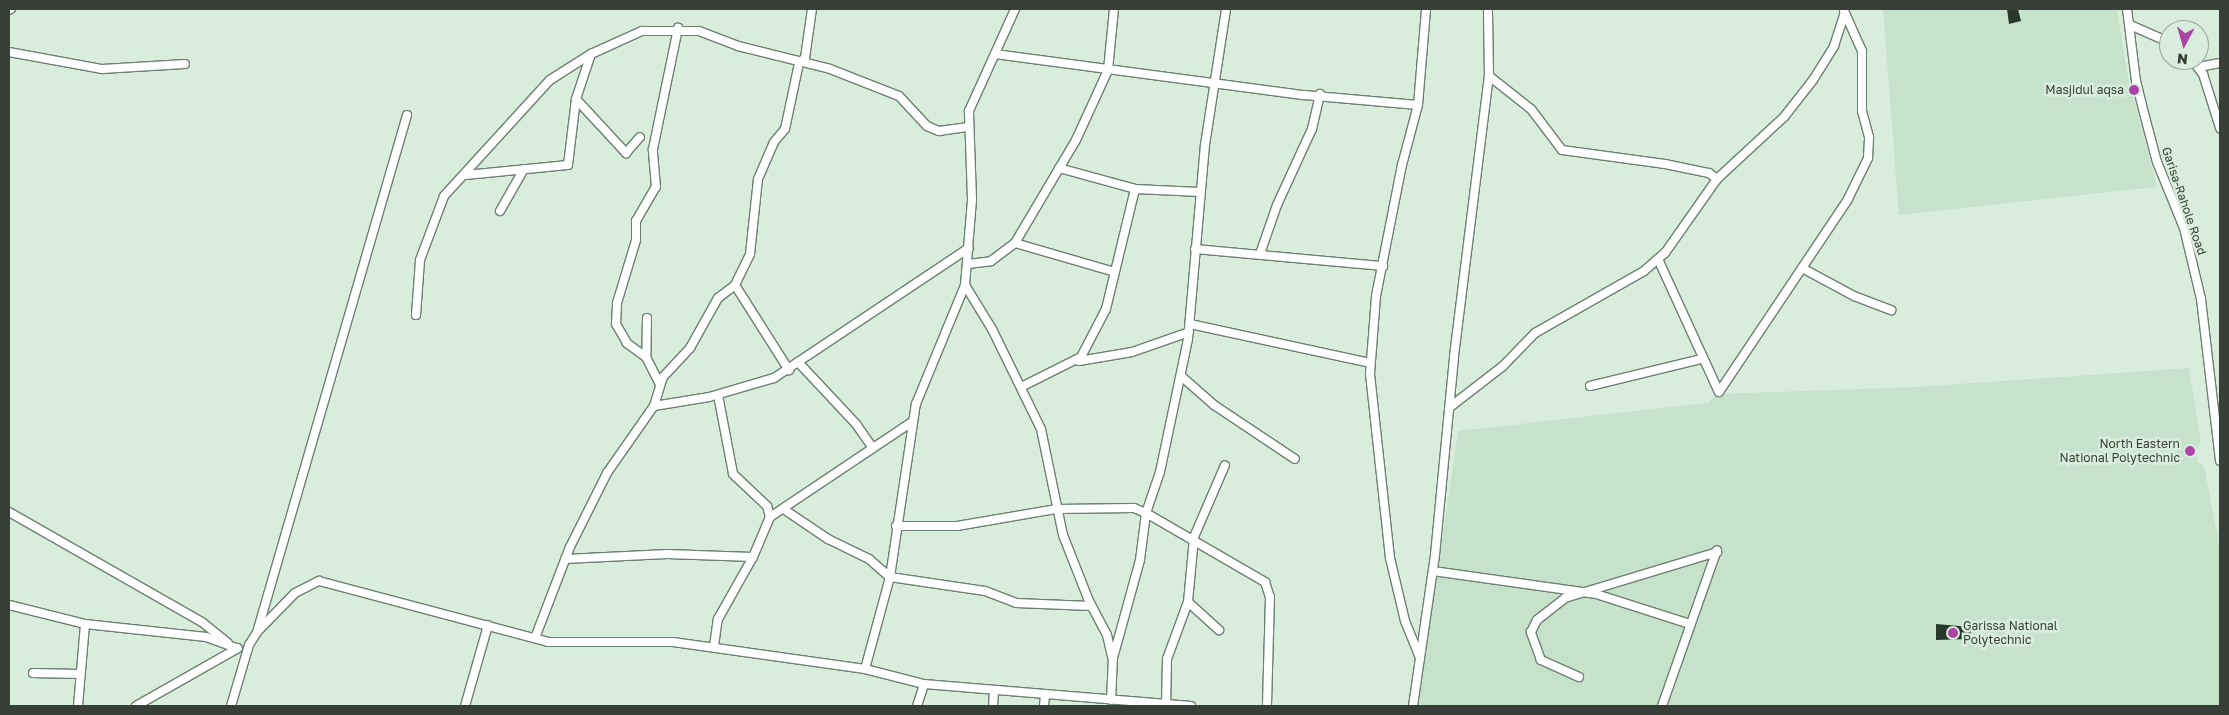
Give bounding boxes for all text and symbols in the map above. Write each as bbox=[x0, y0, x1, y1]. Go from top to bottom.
north arrow bbox=[2159, 20, 2209, 70]
text: N bbox=[2176, 50, 2189, 68]
place label: Masjidul aqsa bbox=[2045, 83, 2124, 97]
marker: Masjidul aqsa bbox=[2128, 84, 2140, 96]
street label: Garisa-Rahole Road bbox=[2159, 145, 2209, 257]
place label: North Eastern National Polytechnic bbox=[2060, 437, 2180, 465]
marker: North Eastern National Polytechnic bbox=[2184, 445, 2196, 457]
place label: Garissa National Polytechnic bbox=[1963, 619, 2058, 647]
marker: Garissa National Polytechnic bbox=[1947, 627, 1959, 639]

